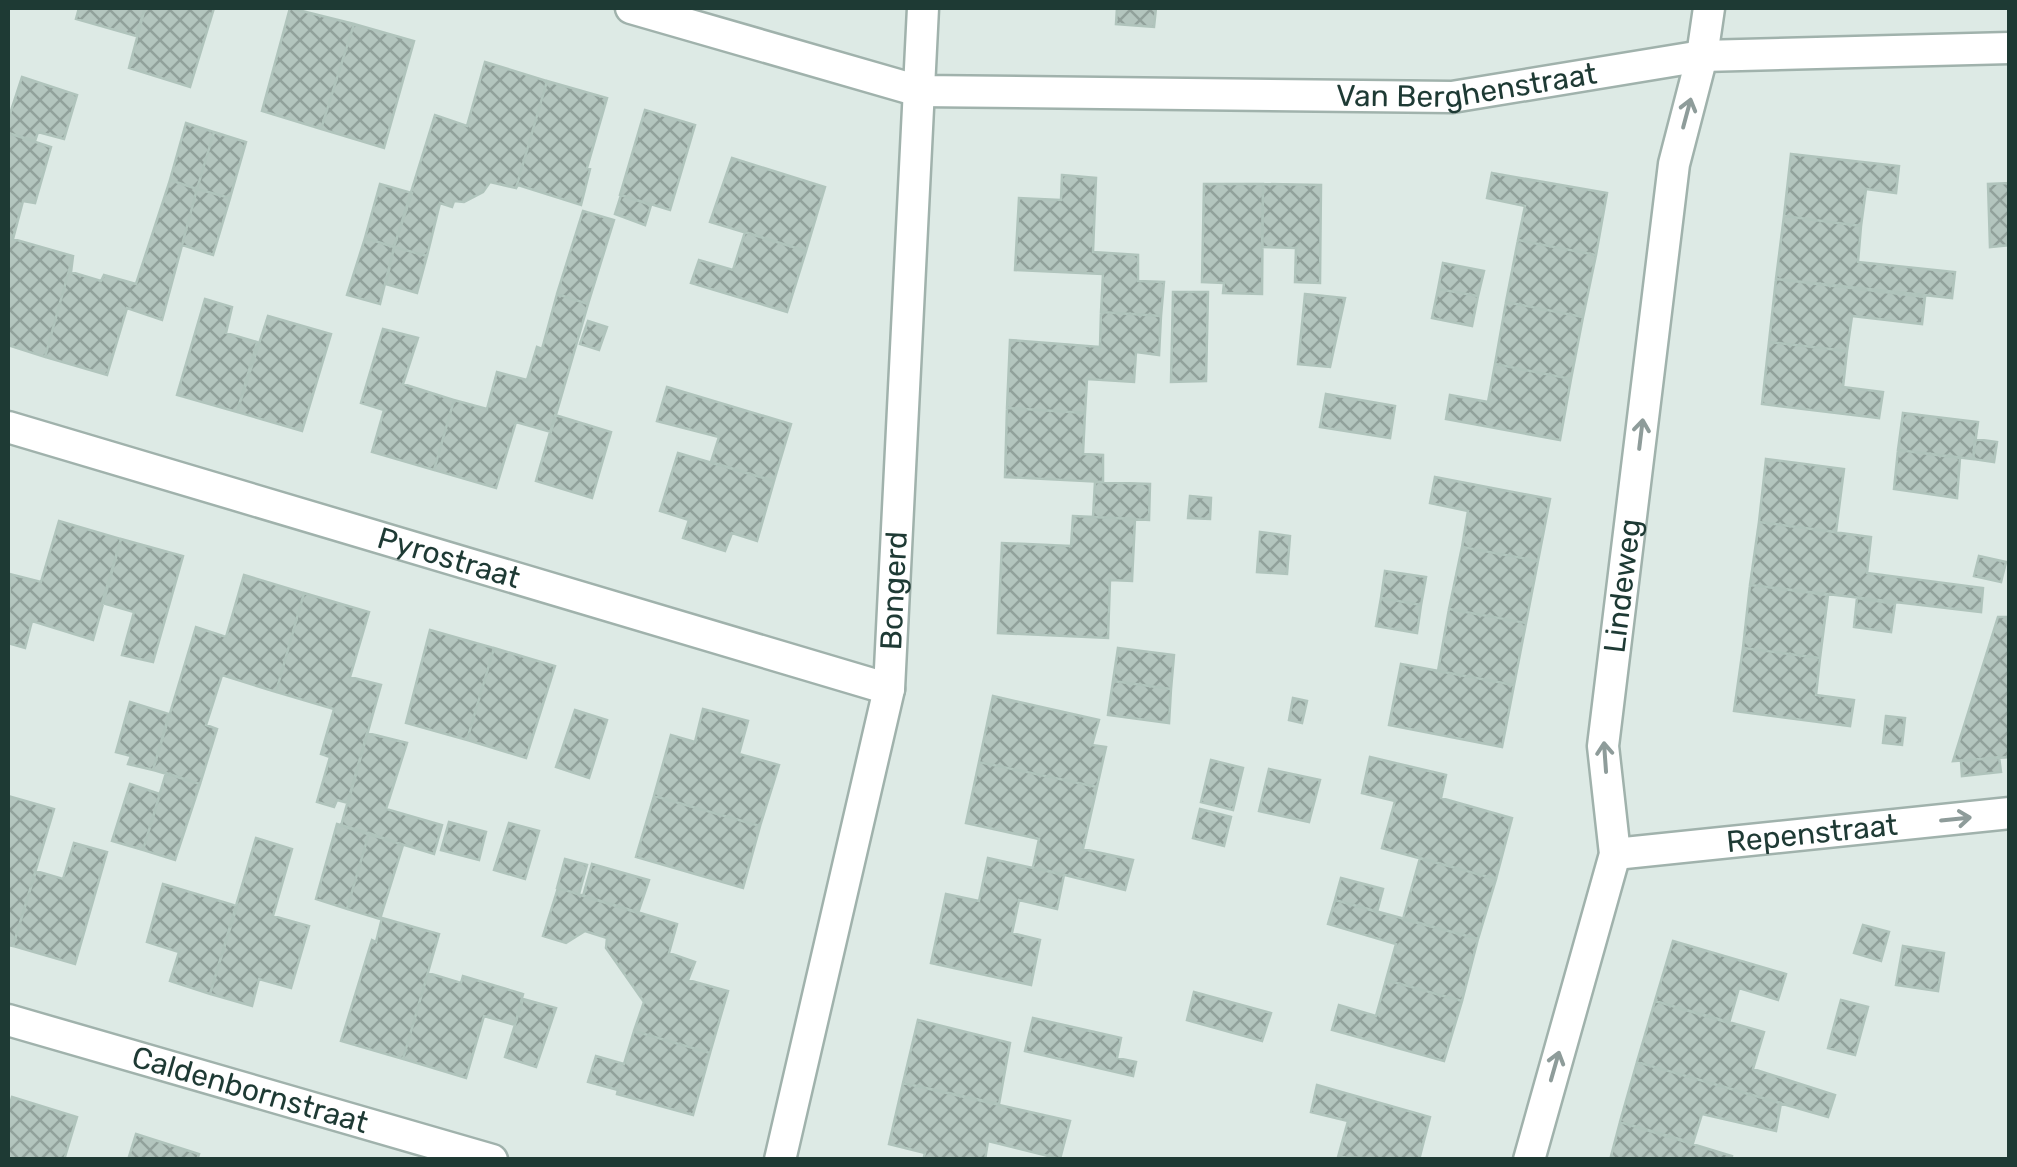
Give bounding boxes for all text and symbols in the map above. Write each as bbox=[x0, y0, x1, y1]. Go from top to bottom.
street label: Van Berghenstraat bbox=[1336, 56, 1600, 116]
one-way arrow bbox=[1679, 98, 1698, 129]
one-way arrow bbox=[1632, 418, 1651, 451]
street label: Lindeweg bbox=[1597, 517, 1649, 655]
street label: Pyrostraat bbox=[373, 520, 525, 596]
street label: Bongerd bbox=[873, 530, 915, 651]
one-way arrow bbox=[1595, 741, 1614, 773]
street label: Repenstraat bbox=[1725, 807, 1900, 860]
one-way arrow bbox=[1939, 809, 1971, 828]
street label: Caldenbornstraat bbox=[128, 1039, 373, 1141]
one-way arrow bbox=[1547, 1050, 1566, 1082]

